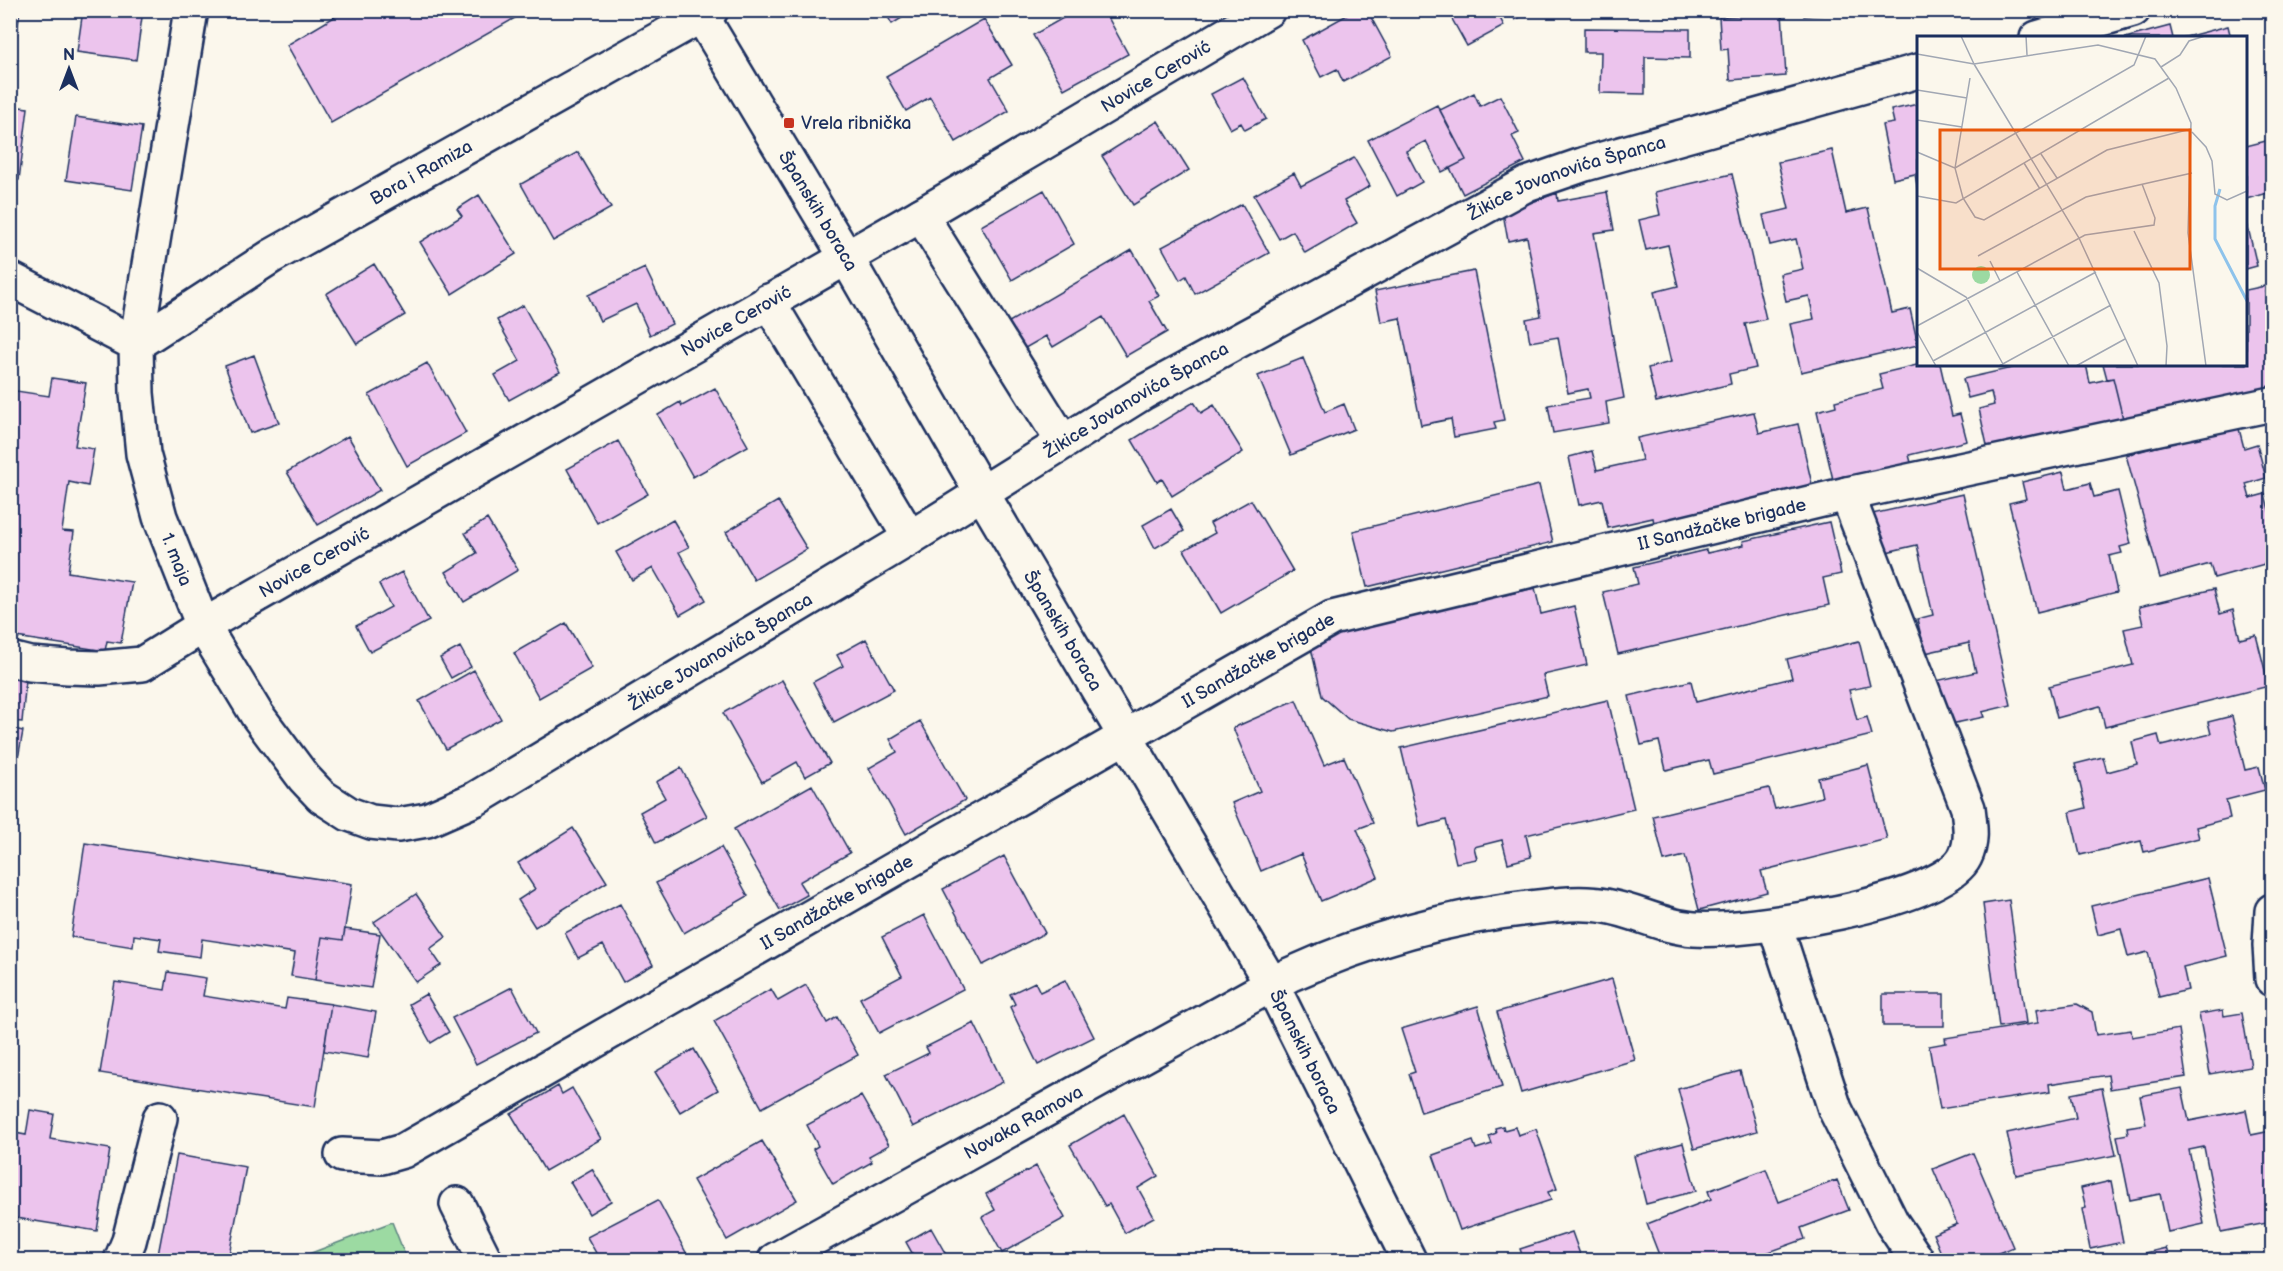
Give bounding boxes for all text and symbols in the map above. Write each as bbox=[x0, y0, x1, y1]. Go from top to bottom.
street label: Novice Cerović bbox=[1097, 35, 1215, 117]
inset map bbox=[1917, 36, 2247, 366]
north arrow bbox=[39, 39, 99, 99]
text: N bbox=[63, 46, 75, 65]
place label: Vrela ribnička bbox=[801, 113, 911, 134]
marker: Vrela ribnička bbox=[782, 116, 796, 130]
street label: Žikice Jovanovića Španca bbox=[1462, 131, 1668, 225]
street label: Bora i Ramiza bbox=[366, 135, 476, 209]
street label: Španskih boraca bbox=[774, 146, 862, 274]
street label: Novice Cerović bbox=[677, 281, 795, 361]
street label: Žikice Jovanovića Španca bbox=[1038, 338, 1232, 463]
street label: II Sandžačke brigade bbox=[1636, 494, 1809, 555]
street label: Novice Cerović bbox=[255, 522, 374, 602]
street label: 1. maja bbox=[157, 530, 197, 589]
street label: Španskih boraca bbox=[1019, 566, 1107, 695]
street label: Žikice Jovanovića Španca bbox=[623, 589, 816, 715]
street label: II Sandžačke brigade bbox=[1178, 608, 1339, 712]
street label: II Sandžačke brigade bbox=[757, 850, 917, 954]
street label: Španskih boraca bbox=[1265, 986, 1345, 1117]
street label: Novaka Ramova bbox=[960, 1081, 1086, 1164]

